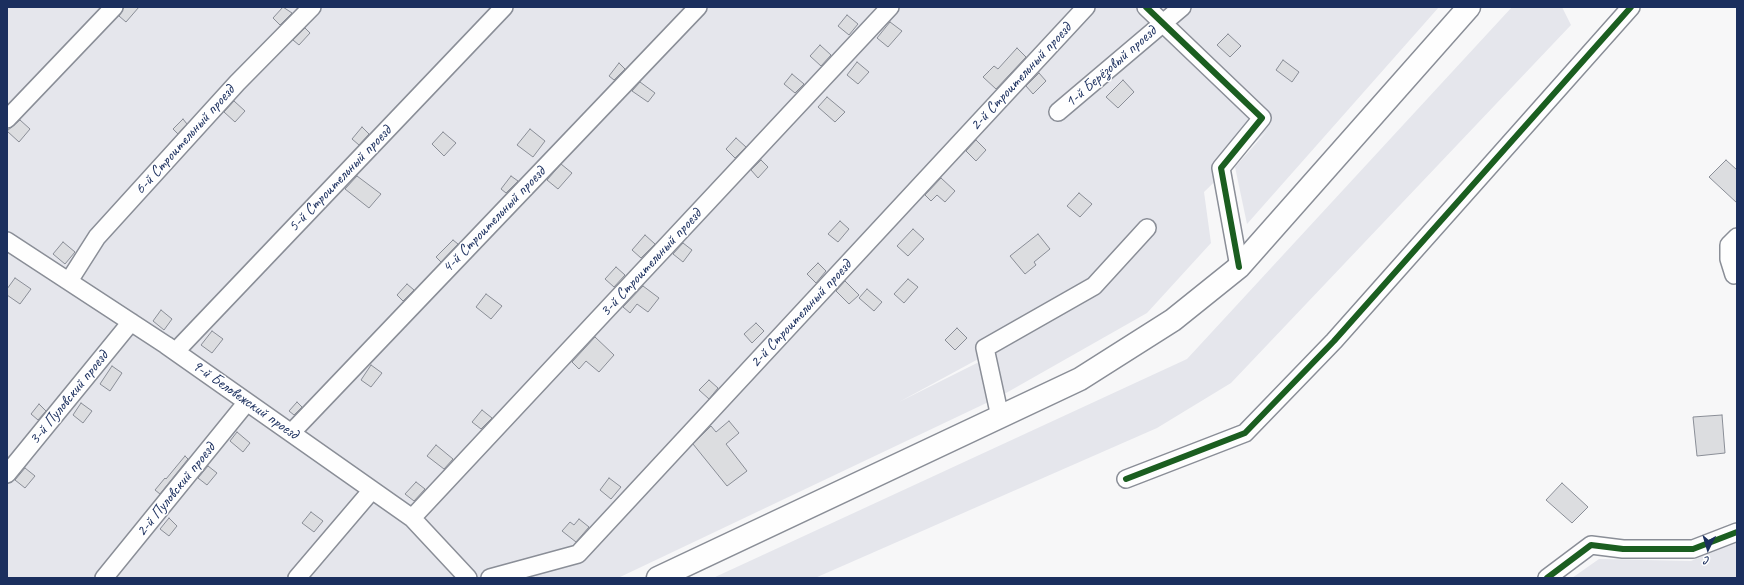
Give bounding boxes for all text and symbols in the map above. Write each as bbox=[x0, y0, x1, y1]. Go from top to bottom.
street label: 2-й Строительный проезд bbox=[966, 19, 1076, 135]
street label: 1-й Берёзовый проезд bbox=[1062, 22, 1160, 112]
street label: 6-й Строительный проезд bbox=[131, 81, 239, 199]
street label: 5-й Строительный проезд bbox=[284, 122, 396, 236]
street label: 4-й Строительный проезд bbox=[438, 163, 550, 277]
street label: 3-й Строительный проезд bbox=[596, 205, 706, 321]
street label: 2-й Строительный проезд bbox=[746, 256, 856, 372]
street label: 3-й Пуловский проезд bbox=[25, 347, 113, 449]
street label: 9-й Беловежский проезд bbox=[188, 356, 302, 444]
street label: 2-й Пуловский проезд bbox=[132, 439, 220, 541]
north arrow bbox=[1688, 529, 1728, 569]
text: С bbox=[1704, 554, 1710, 568]

